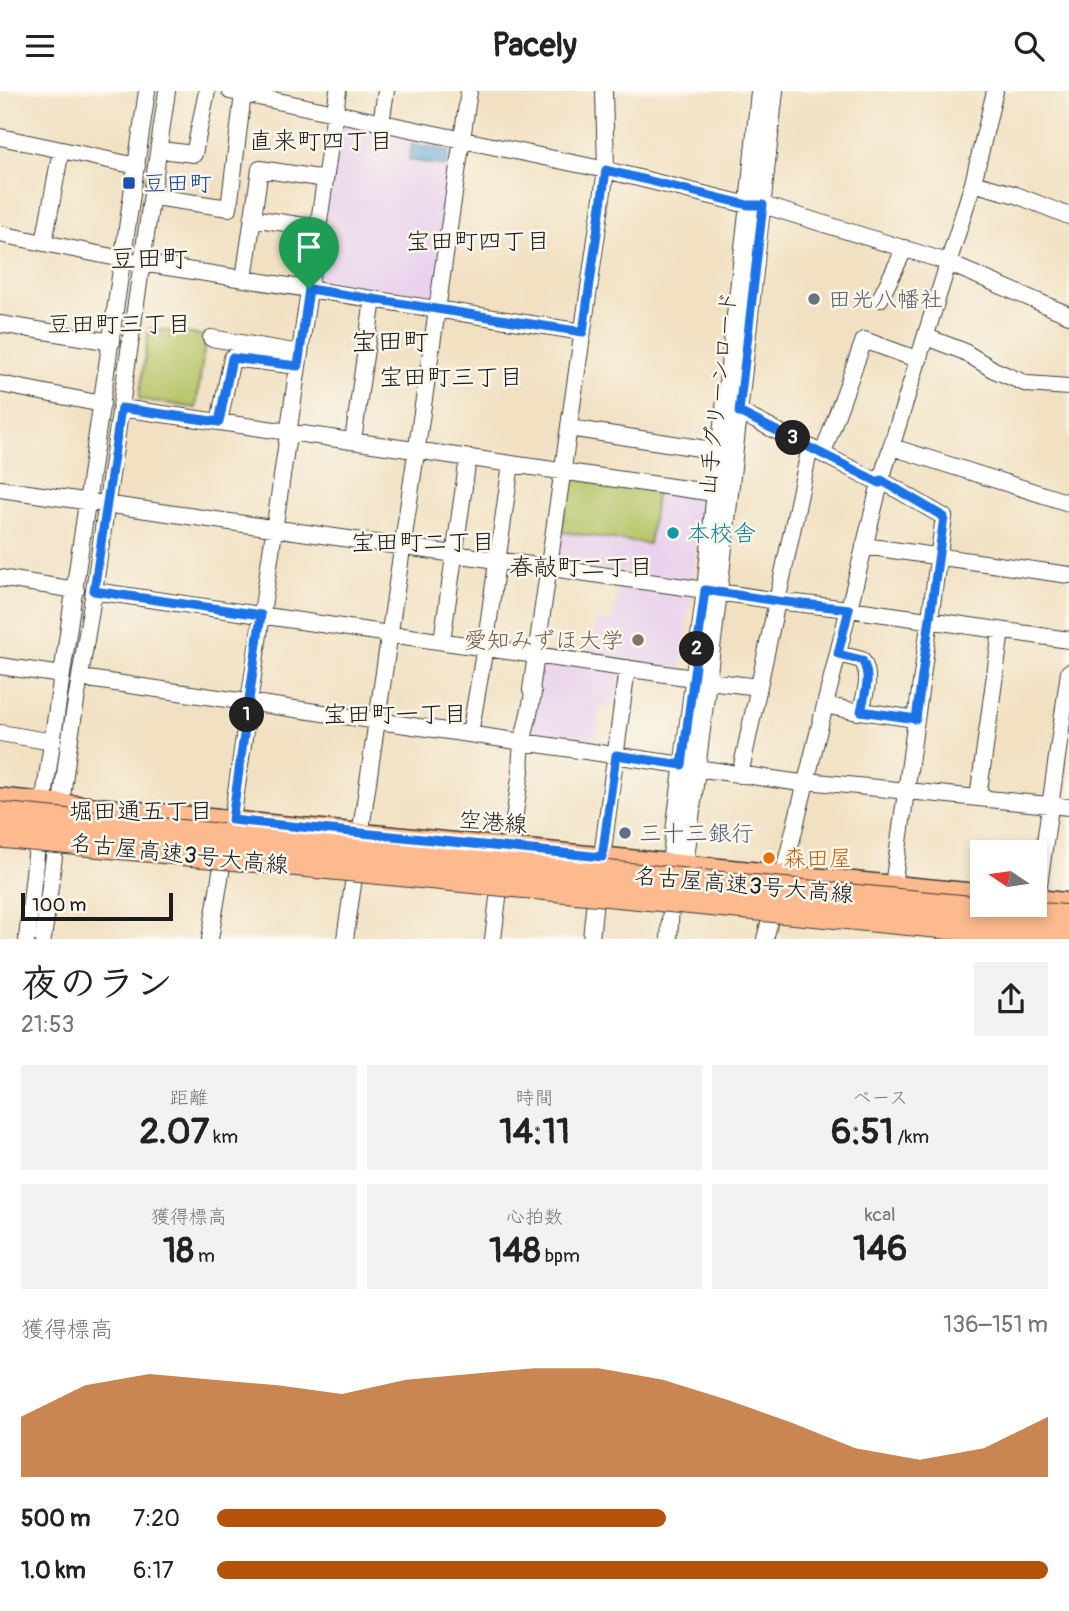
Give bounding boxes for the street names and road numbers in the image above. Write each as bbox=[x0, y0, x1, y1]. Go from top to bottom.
street label: 山手グリーンロード bbox=[693, 289, 743, 497]
street label: 空港線 bbox=[457, 805, 529, 839]
street label: 名古屋高速3号大高線 bbox=[68, 828, 290, 880]
street label: 名古屋高速3号大高線 bbox=[633, 861, 855, 909]

